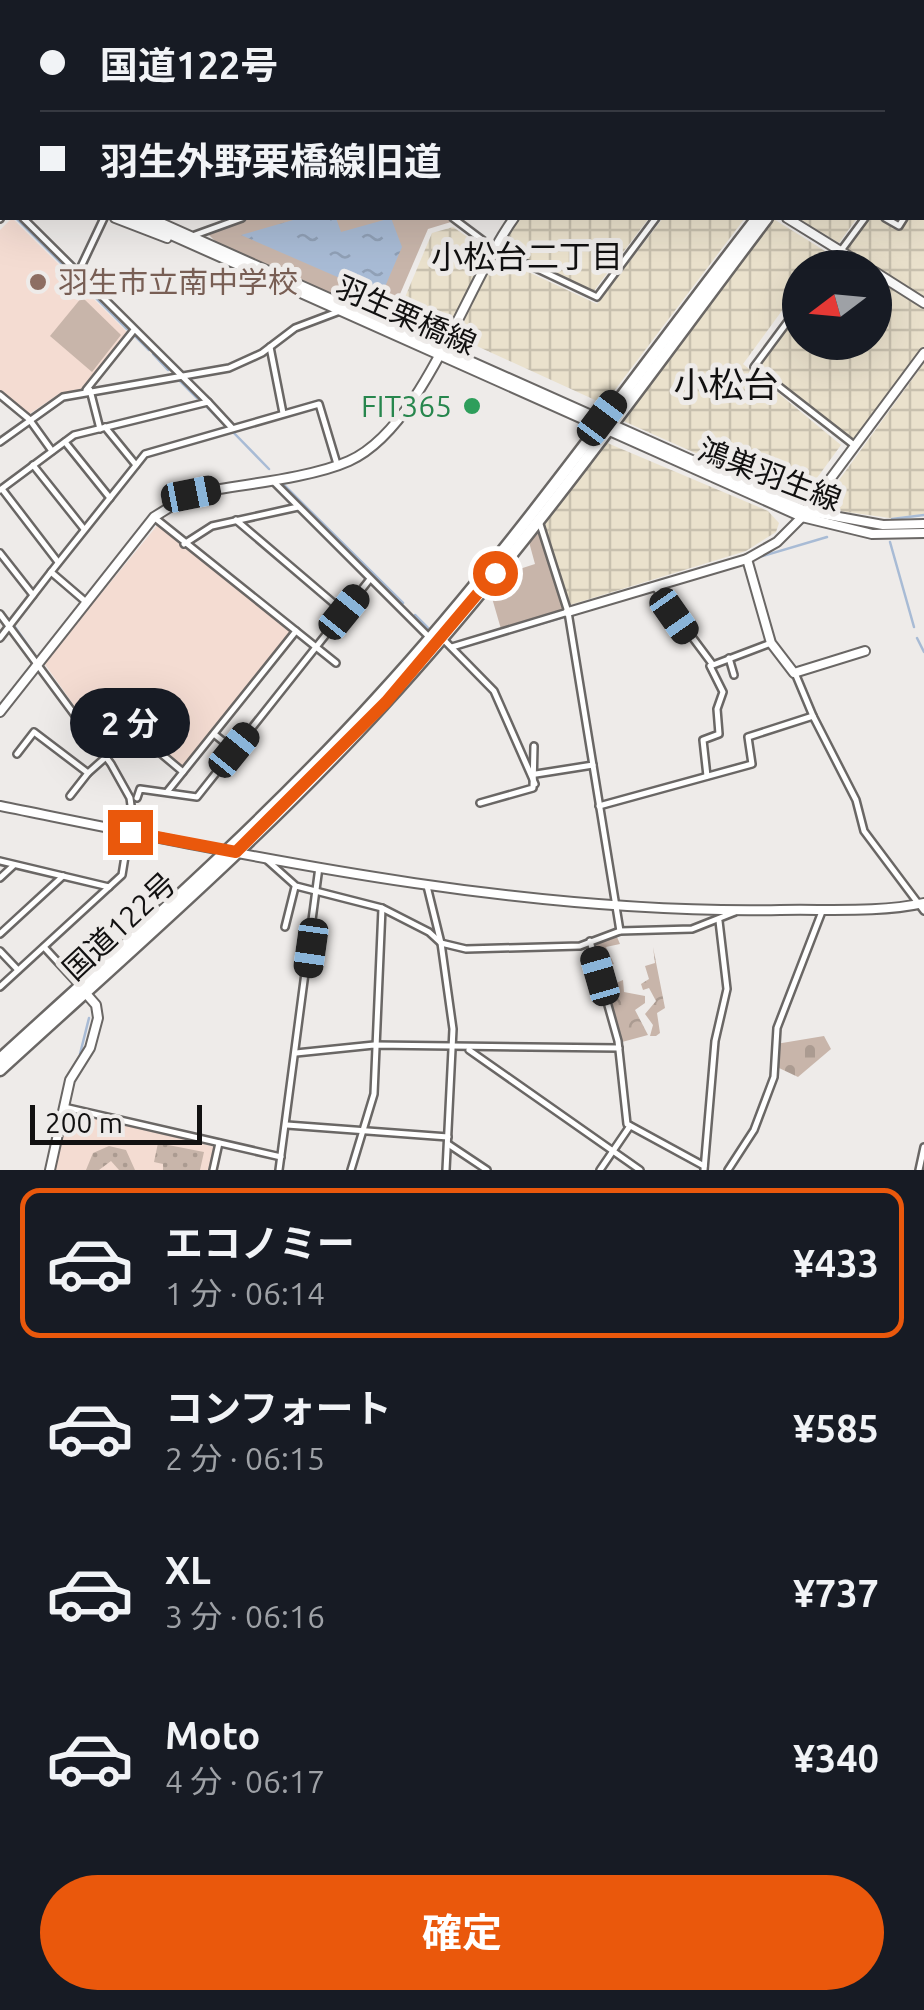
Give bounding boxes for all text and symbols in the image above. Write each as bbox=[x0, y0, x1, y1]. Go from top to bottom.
text: 国道122号 bbox=[100, 44, 278, 86]
text: 羽生外野栗橋線旧道 bbox=[100, 140, 442, 182]
district label: 小松台二丁目 bbox=[431, 238, 623, 274]
north arrow bbox=[782, 250, 892, 360]
map controls bbox=[782, 250, 892, 360]
place label: 羽生市立南中学校 bbox=[58, 265, 298, 299]
street label: 羽生栗橋線 bbox=[331, 269, 481, 361]
marker: 羽生市立南中学校 bbox=[27, 271, 49, 293]
district label: 小松台 bbox=[673, 364, 779, 404]
car bbox=[572, 385, 632, 451]
place label: FIT365 bbox=[361, 389, 452, 423]
marker: FIT365 bbox=[461, 395, 483, 417]
street label: 鴻巣羽生線 bbox=[694, 431, 846, 517]
car bbox=[159, 474, 223, 514]
route start bbox=[473, 551, 518, 596]
car bbox=[313, 579, 375, 645]
car bbox=[645, 583, 703, 649]
callout: 2 分 bbox=[70, 687, 190, 757]
text: 2 分 bbox=[101, 705, 159, 741]
car bbox=[203, 717, 265, 783]
route end bbox=[108, 810, 153, 855]
street label: 国道122号 bbox=[56, 866, 182, 986]
car bbox=[292, 916, 330, 980]
car bbox=[577, 943, 623, 1009]
scale bar bbox=[30, 1100, 202, 1144]
text: 200 m bbox=[45, 1107, 123, 1138]
icon: car bbox=[45, 1218, 135, 1308]
text: エコノミー bbox=[165, 1222, 355, 1264]
text: ¥433 bbox=[793, 1242, 879, 1284]
text: 1 分 · 06:14 bbox=[165, 1275, 325, 1311]
icon: car bbox=[45, 1383, 135, 1473]
text: コンフォート bbox=[165, 1387, 392, 1429]
text: ¥585 bbox=[793, 1407, 879, 1449]
text: 2 分 · 06:15 bbox=[165, 1440, 325, 1476]
icon: car bbox=[45, 1548, 135, 1638]
text: XL bbox=[165, 1549, 211, 1591]
text: ¥737 bbox=[793, 1572, 879, 1614]
text: 3 分 · 06:16 bbox=[165, 1598, 325, 1634]
icon: car bbox=[45, 1713, 135, 1803]
text: Moto bbox=[165, 1714, 260, 1756]
text: ¥340 bbox=[793, 1737, 879, 1779]
text: 4 分 · 06:17 bbox=[165, 1763, 325, 1799]
button: 確定 bbox=[40, 1875, 884, 1990]

